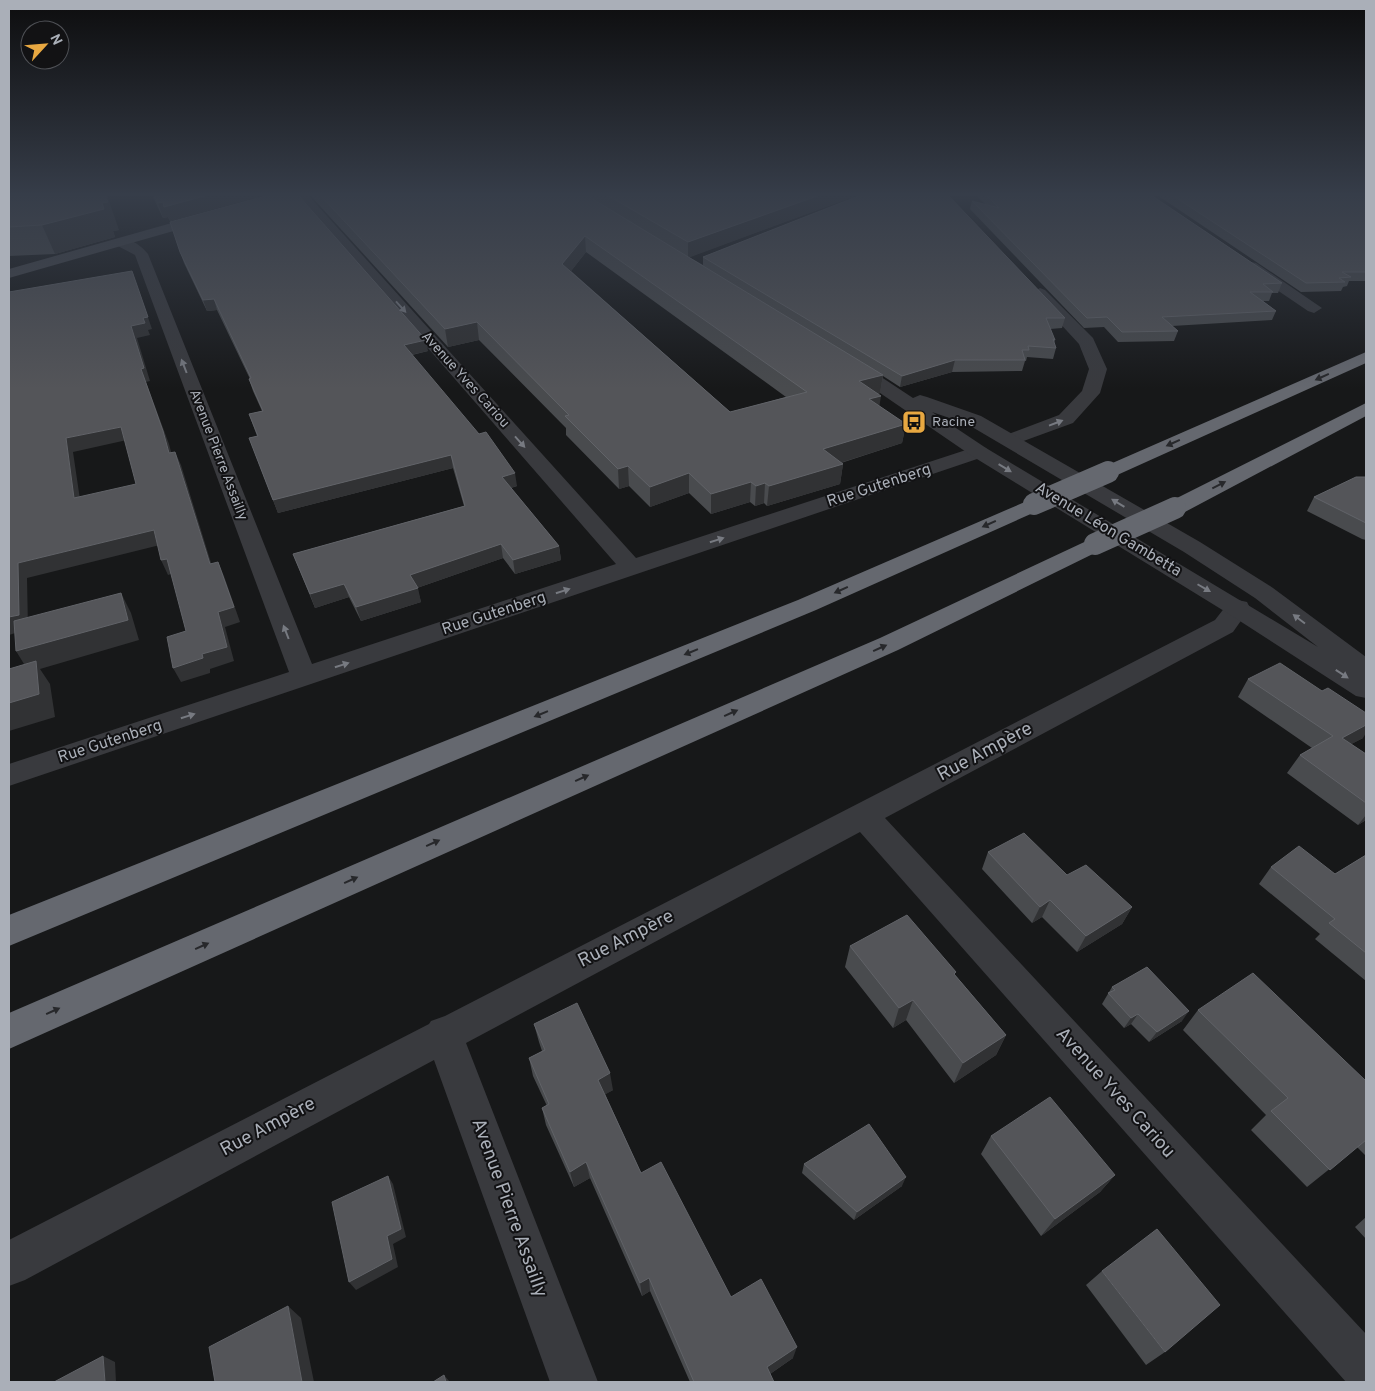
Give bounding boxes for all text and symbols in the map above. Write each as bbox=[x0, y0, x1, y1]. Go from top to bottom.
north arrow bbox=[20, 20, 70, 70]
text: N bbox=[45, 32, 65, 48]
one-way arrow bbox=[395, 300, 406, 313]
street label: Avenue Yves Cariou bbox=[417, 328, 513, 432]
one-way arrow bbox=[179, 359, 187, 373]
one-way arrow bbox=[1315, 373, 1329, 381]
street label: Avenue Pierre Assailly bbox=[185, 387, 251, 523]
bus stop icon: Racine bbox=[901, 409, 927, 435]
place label: Racine bbox=[932, 414, 975, 431]
one-way arrow bbox=[1049, 419, 1064, 427]
one-way arrow bbox=[514, 435, 526, 447]
one-way arrow bbox=[1166, 439, 1180, 447]
street label: Rue Gutenberg bbox=[824, 460, 934, 512]
one-way arrow bbox=[999, 463, 1012, 472]
street label: Avenue Léon Gambetta bbox=[1031, 478, 1185, 582]
one-way arrow bbox=[1211, 481, 1226, 489]
one-way arrow bbox=[1112, 499, 1125, 508]
one-way arrow bbox=[982, 520, 996, 528]
one-way arrow bbox=[710, 536, 725, 544]
one-way arrow bbox=[1197, 584, 1212, 592]
one-way arrow bbox=[834, 586, 848, 594]
one-way arrow bbox=[555, 587, 570, 595]
street label: Rue Gutenberg bbox=[439, 588, 549, 640]
one-way arrow bbox=[1292, 614, 1306, 624]
one-way arrow bbox=[282, 624, 290, 639]
one-way arrow bbox=[873, 643, 887, 651]
one-way arrow bbox=[684, 649, 698, 657]
one-way arrow bbox=[335, 660, 350, 668]
one-way arrow bbox=[1335, 669, 1349, 679]
one-way arrow bbox=[724, 708, 738, 716]
one-way arrow bbox=[533, 710, 548, 718]
one-way arrow bbox=[181, 712, 196, 720]
street label: Rue Gutenberg bbox=[55, 716, 165, 768]
street label: Rue Ampère bbox=[933, 717, 1037, 787]
one-way arrow bbox=[575, 774, 589, 782]
one-way arrow bbox=[426, 839, 440, 847]
one-way arrow bbox=[344, 875, 358, 883]
street label: Rue Ampère bbox=[574, 905, 678, 973]
one-way arrow bbox=[195, 941, 209, 949]
one-way arrow bbox=[46, 1007, 60, 1015]
street label: Avenue Yves Cariou bbox=[1050, 1023, 1180, 1163]
street label: Rue Ampère bbox=[216, 1092, 320, 1162]
street label: Avenue Pierre Assailly bbox=[465, 1115, 553, 1301]

